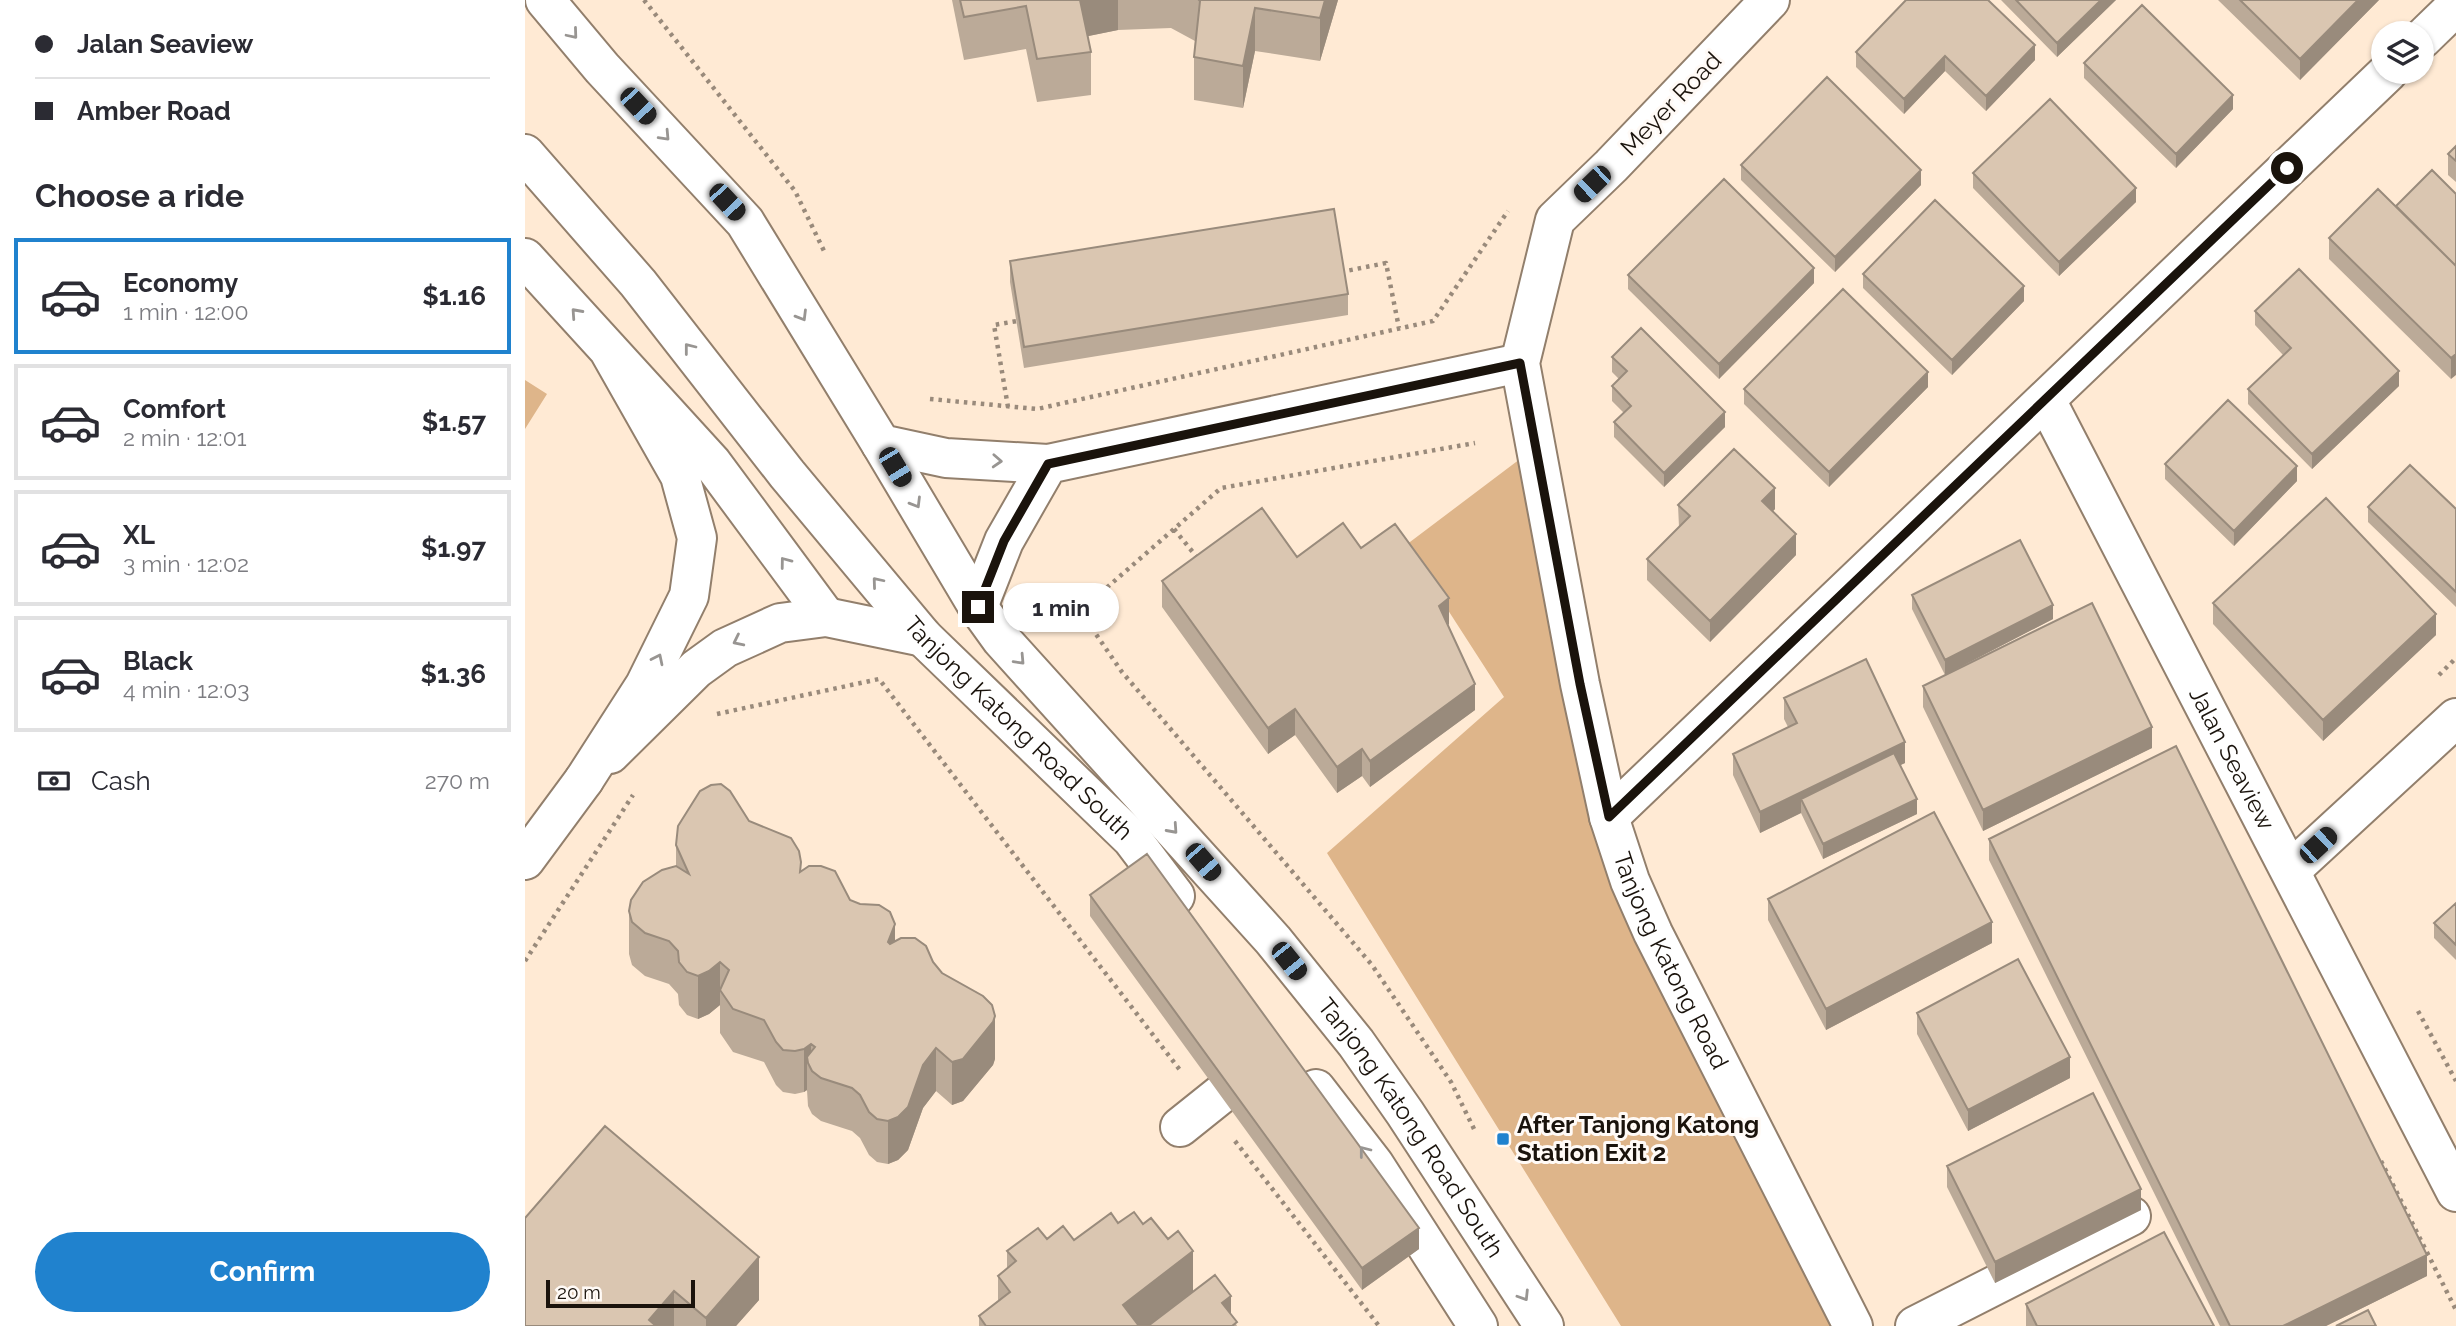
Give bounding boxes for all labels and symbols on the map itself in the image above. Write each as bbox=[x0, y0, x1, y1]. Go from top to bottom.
one-way arrow bbox=[565, 25, 577, 38]
street label: Meyer Road bbox=[1614, 46, 1727, 161]
car bbox=[616, 83, 661, 129]
one-way arrow bbox=[656, 128, 669, 141]
route start bbox=[2271, 152, 2303, 184]
car bbox=[1570, 162, 1615, 206]
car bbox=[705, 179, 750, 225]
one-way arrow bbox=[572, 308, 584, 321]
one-way arrow bbox=[794, 308, 807, 321]
one-way arrow bbox=[684, 344, 697, 356]
car bbox=[876, 444, 915, 490]
one-way arrow bbox=[991, 453, 1002, 468]
one-way arrow bbox=[907, 495, 920, 508]
one-way arrow bbox=[781, 557, 794, 570]
one-way arrow bbox=[873, 578, 885, 591]
callout: 1 min bbox=[1002, 582, 1118, 632]
route end bbox=[962, 591, 994, 623]
street label: Tanjong Katong Road South bbox=[898, 610, 1139, 846]
one-way arrow bbox=[733, 633, 745, 647]
one-way arrow bbox=[1012, 652, 1024, 665]
one-way arrow bbox=[650, 654, 664, 666]
street label: Jalan Seaview bbox=[2183, 682, 2281, 835]
one-way arrow bbox=[1164, 821, 1177, 834]
car bbox=[2296, 823, 2341, 867]
car bbox=[1182, 839, 1225, 885]
street label: Tanjong Katong Road bbox=[1608, 848, 1735, 1074]
car bbox=[1268, 938, 1311, 984]
street label: Tanjong Katong Road South bbox=[1312, 992, 1510, 1263]
place label: After Tanjong Katong Station Exit 2 bbox=[1517, 1110, 1759, 1167]
marker: After Tanjong Katong Station Exit 2 bbox=[1495, 1131, 1511, 1147]
one-way arrow bbox=[1360, 1146, 1373, 1158]
scale bar bbox=[546, 1277, 695, 1309]
one-way arrow bbox=[1516, 1288, 1529, 1301]

